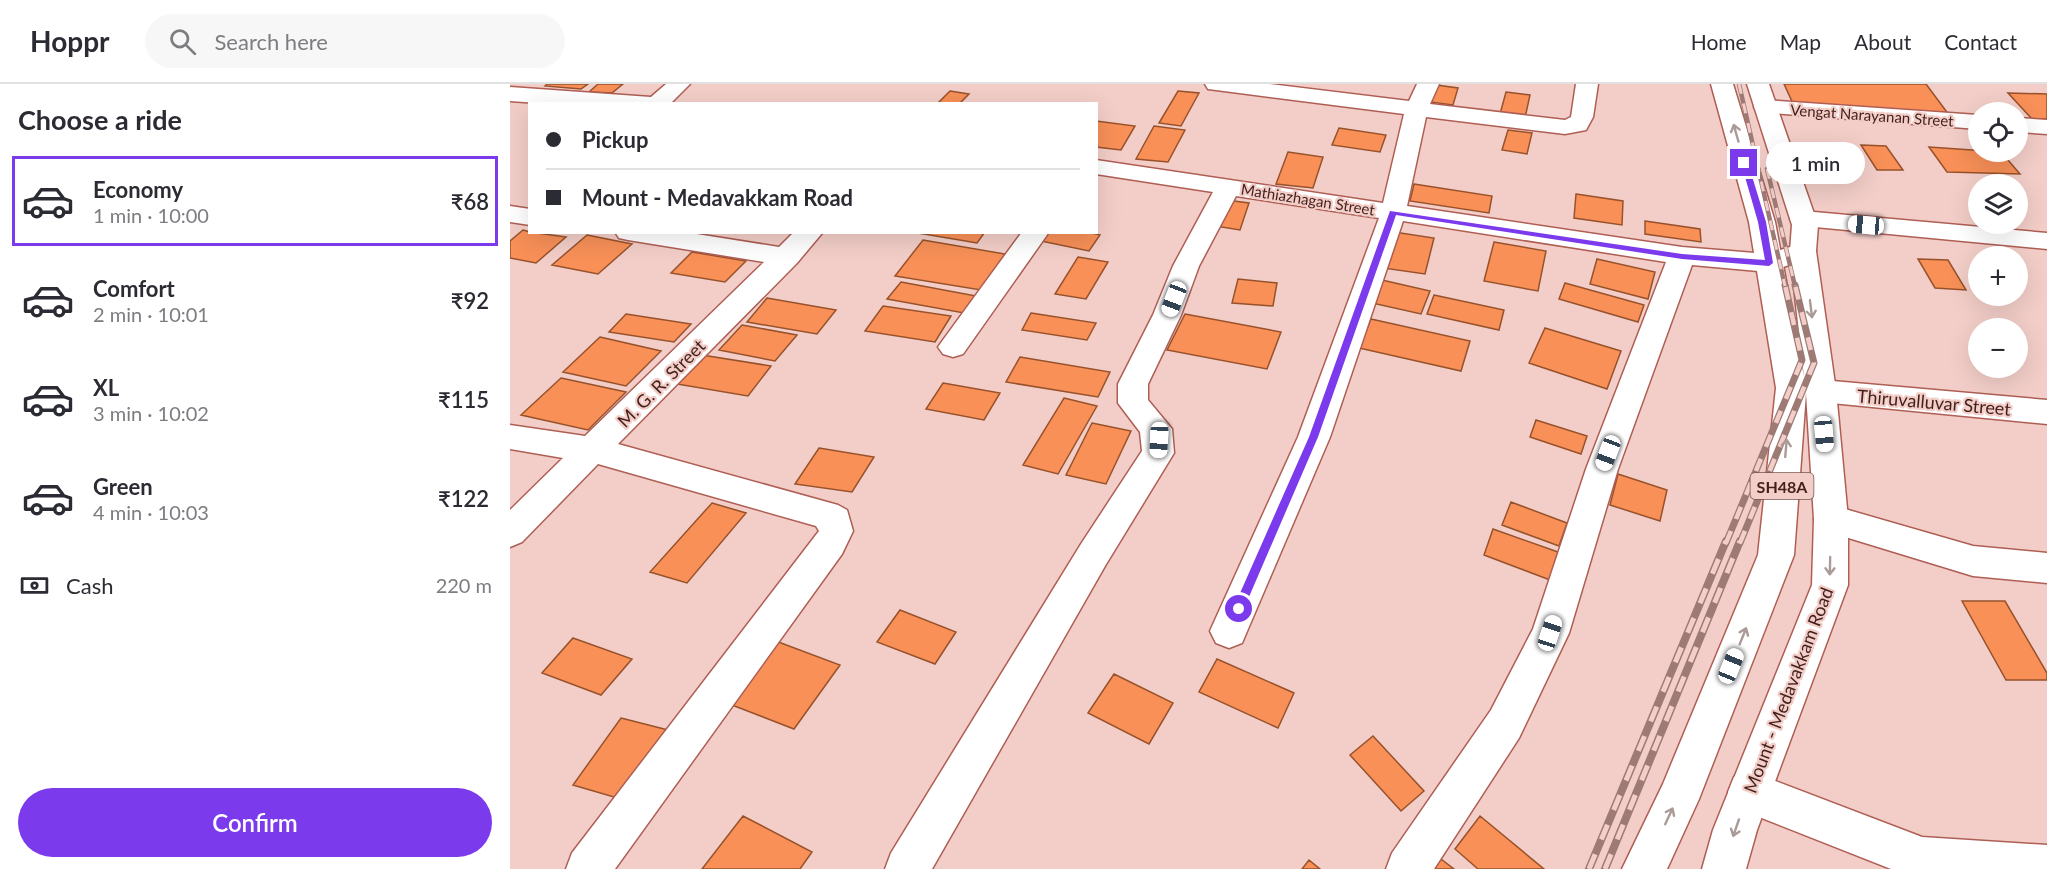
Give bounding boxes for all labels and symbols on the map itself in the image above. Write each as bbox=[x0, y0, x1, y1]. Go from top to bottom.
street label: Vengat Narayanan Street bbox=[1790, 100, 1955, 130]
one-way arrow bbox=[1730, 124, 1741, 143]
callout: 1 min bbox=[1765, 142, 1864, 184]
route end bbox=[1730, 149, 1757, 176]
street label: Mathiazhagan Street bbox=[1240, 180, 1377, 219]
car bbox=[1847, 214, 1885, 236]
car bbox=[1159, 279, 1189, 319]
one-way arrow bbox=[1805, 299, 1816, 319]
street label: M. G. R. Street bbox=[613, 334, 710, 431]
street label: Thiruvalluvar Street bbox=[1856, 384, 2012, 420]
car bbox=[1813, 415, 1835, 453]
car bbox=[1149, 422, 1169, 458]
car bbox=[1593, 433, 1623, 473]
one-way arrow bbox=[1781, 438, 1792, 458]
road number: SH48A bbox=[1750, 473, 1814, 499]
one-way arrow bbox=[1825, 556, 1836, 576]
street label: Mount - Medavakkam Road bbox=[1739, 584, 1837, 796]
route start bbox=[1225, 595, 1252, 622]
car bbox=[1536, 613, 1564, 653]
one-way arrow bbox=[1739, 627, 1750, 646]
car bbox=[1716, 646, 1746, 686]
one-way arrow bbox=[1664, 808, 1676, 826]
one-way arrow bbox=[1730, 818, 1741, 837]

